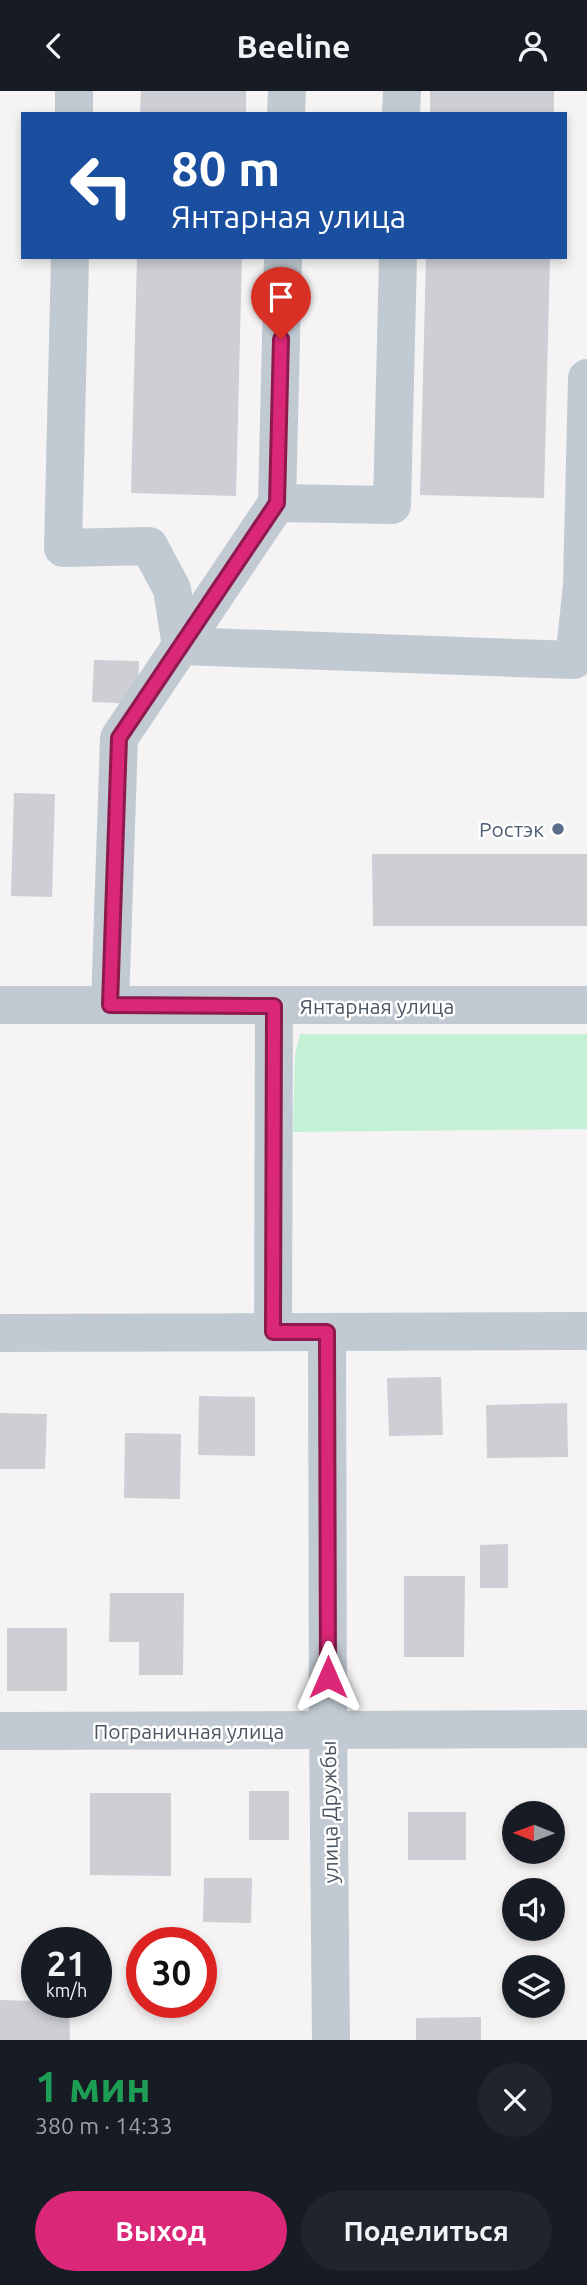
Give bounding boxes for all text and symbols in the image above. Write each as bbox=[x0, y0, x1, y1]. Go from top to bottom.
icon: back bbox=[35, 27, 73, 65]
icon: person bbox=[514, 27, 552, 65]
text: Beeline bbox=[237, 28, 350, 64]
icon: left bbox=[56, 140, 147, 231]
text: 80 m bbox=[171, 140, 280, 195]
text: Янтарная улица bbox=[171, 198, 406, 234]
pin bbox=[251, 267, 311, 339]
icon: arrive bbox=[262, 278, 300, 316]
place label: Ростэк bbox=[479, 817, 544, 841]
marker: Ростэк bbox=[550, 821, 566, 837]
street label: Янтарная улица bbox=[300, 994, 454, 1018]
position arrow bbox=[291, 1640, 365, 1714]
street label: Пограничная улица bbox=[94, 1719, 284, 1743]
street label: улица Дружбы bbox=[316, 1740, 342, 1884]
north arrow bbox=[502, 1801, 565, 1864]
map controls bbox=[502, 1801, 565, 2018]
button: sound bbox=[502, 1878, 565, 1941]
speed limit sign: 30 bbox=[126, 1927, 217, 2018]
text: 21 bbox=[47, 1943, 86, 1983]
button: layers bbox=[502, 1955, 565, 2018]
text: km/h bbox=[46, 1980, 87, 2000]
text: 1 мин bbox=[35, 2063, 151, 2110]
button: close bbox=[478, 2063, 552, 2137]
text: 380 m · 14:33 bbox=[35, 2113, 173, 2138]
button: Выход bbox=[35, 2191, 287, 2271]
button: Поделиться bbox=[301, 2191, 552, 2271]

